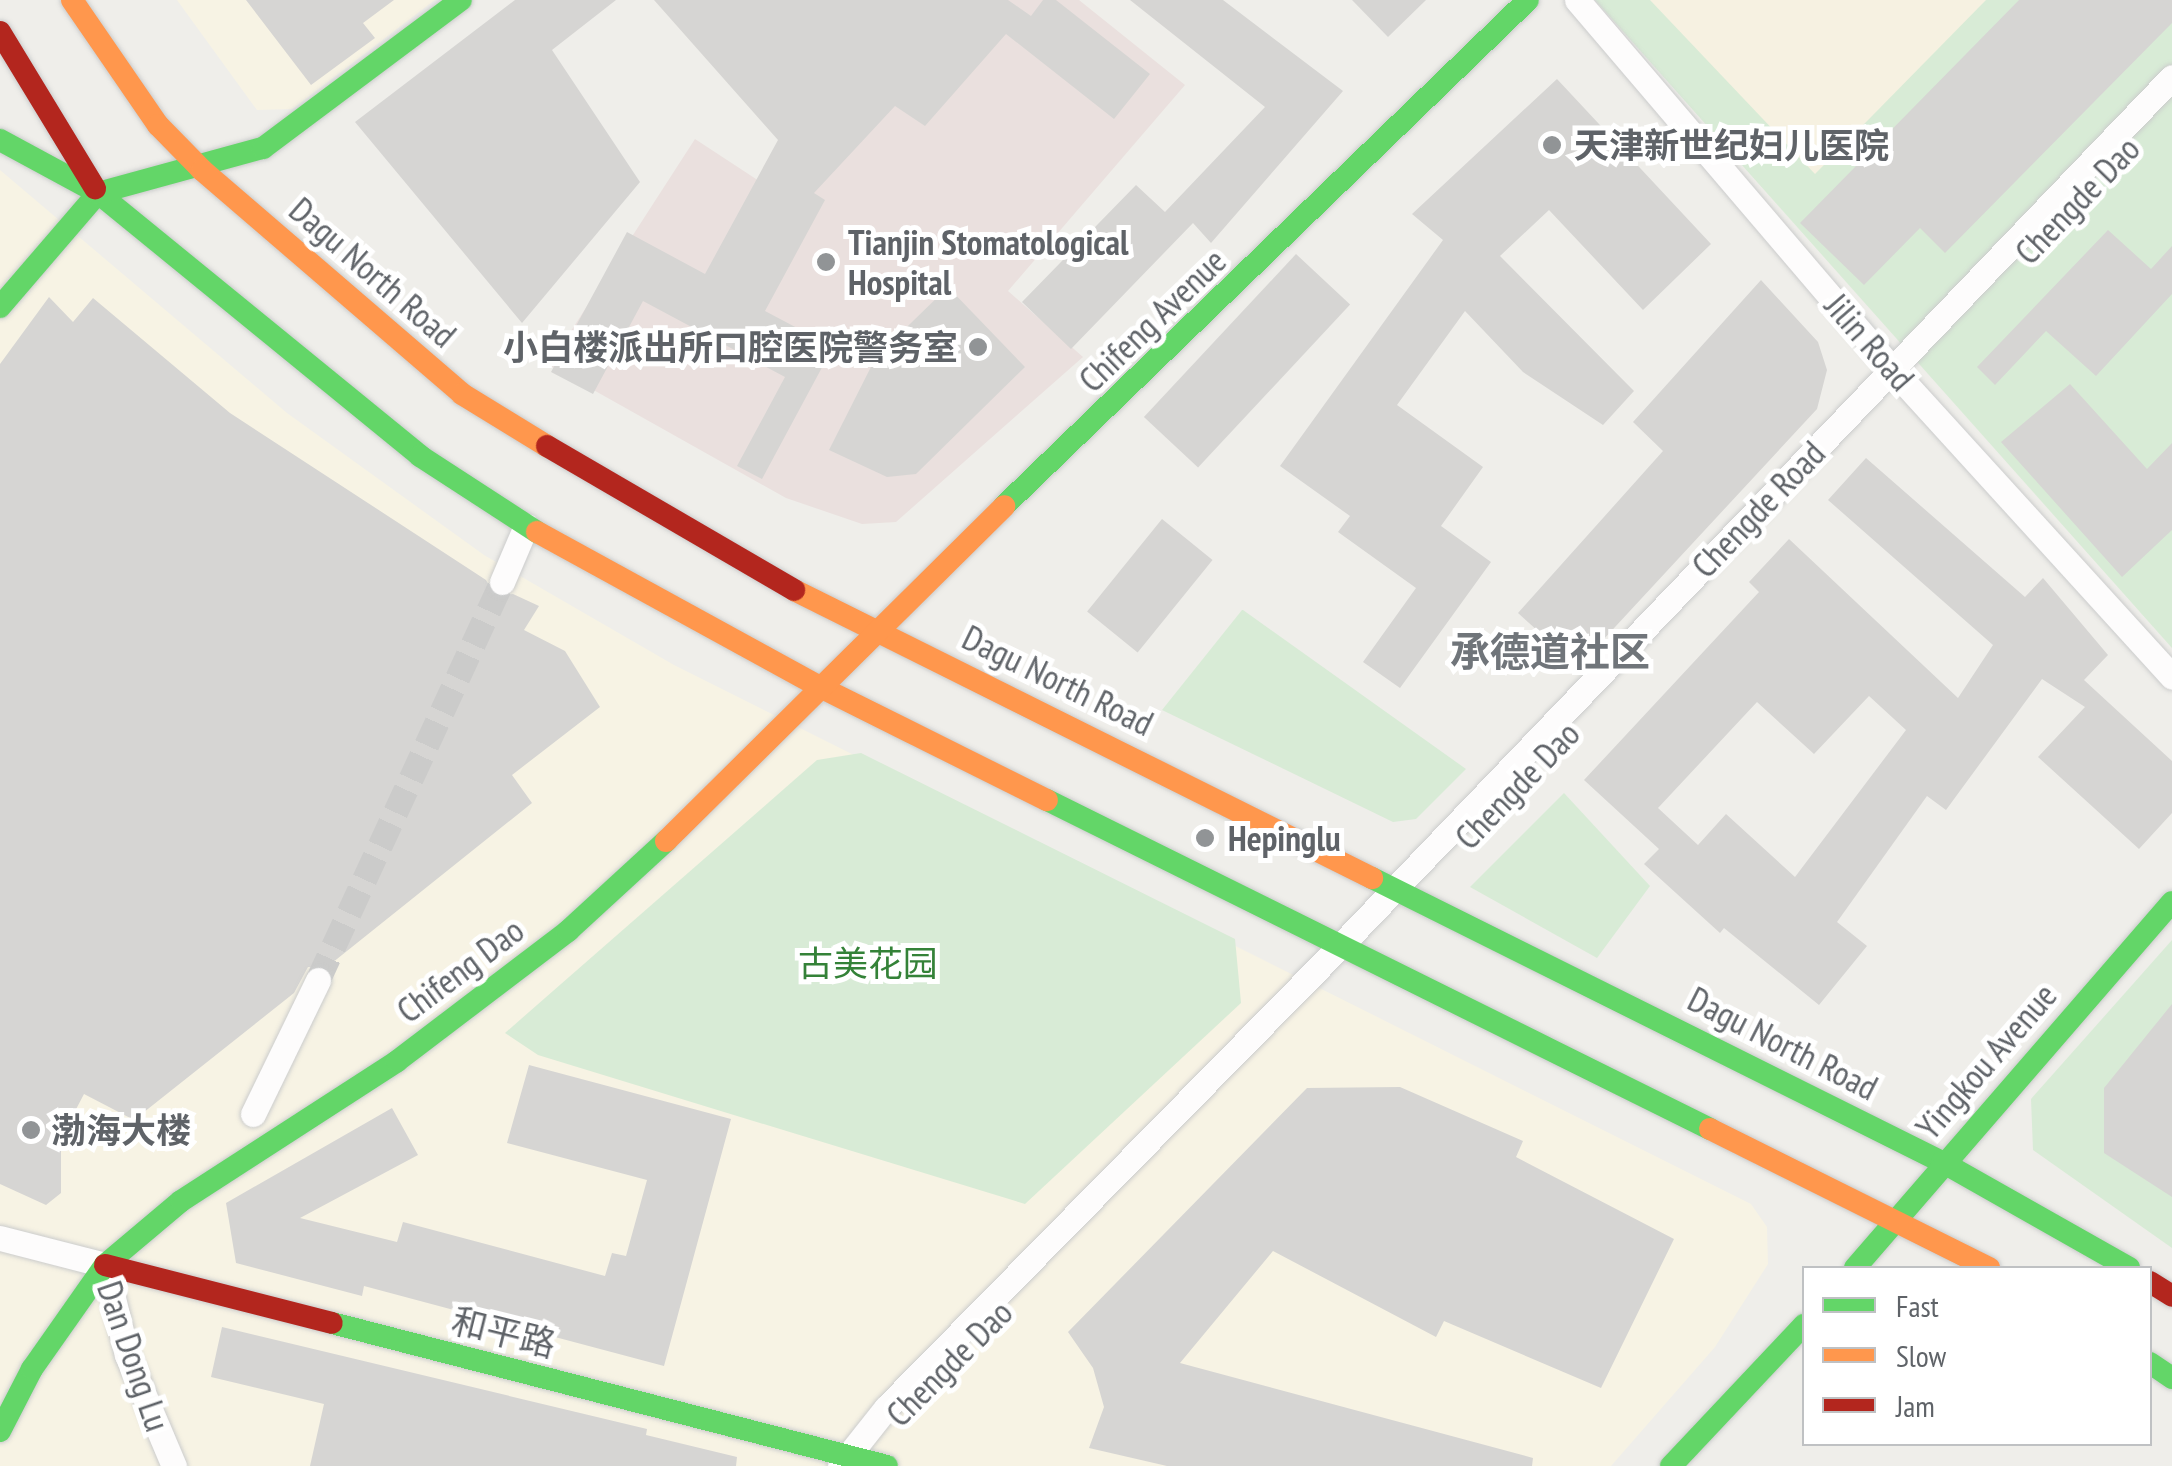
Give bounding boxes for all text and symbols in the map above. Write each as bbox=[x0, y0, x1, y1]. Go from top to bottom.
place label: 天津新世纪妇儿医院 bbox=[1574, 124, 1889, 166]
street label: Chengde Dao bbox=[2006, 128, 2148, 272]
marker: 天津新世纪妇儿医院 bbox=[1539, 132, 1565, 158]
street label: Dagu North Road bbox=[281, 188, 465, 356]
place label: Tianjin Stomatological Hospital bbox=[848, 221, 1128, 303]
street label: Chifeng Avenue bbox=[1070, 239, 1234, 401]
marker: Tianjin Stomatological Hospital bbox=[813, 249, 839, 275]
street label: Jilin Road bbox=[1817, 285, 1923, 399]
place label: 小白楼派出所口腔医院警务室 bbox=[503, 326, 958, 368]
marker: 小白楼派出所口腔医院警务室 bbox=[967, 336, 989, 358]
street label: Chengde Road bbox=[1683, 432, 1833, 586]
street label: Dagu North Road bbox=[956, 616, 1160, 744]
district label: 承德道社区 bbox=[1450, 627, 1650, 675]
street label: Chengde Dao bbox=[1446, 713, 1588, 857]
place label: Hepinglu bbox=[1228, 817, 1340, 859]
marker: Hepinglu bbox=[1192, 825, 1218, 851]
street label: Chifeng Dao bbox=[388, 909, 532, 1031]
park label: 古美花园 bbox=[798, 942, 938, 984]
street label: Yingkou Avenue bbox=[1907, 974, 2065, 1148]
street label: Dagu North Road bbox=[1681, 977, 1885, 1109]
place label: 渤海大楼 bbox=[51, 1109, 191, 1151]
marker: 渤海大楼 bbox=[20, 1119, 42, 1141]
legend bbox=[1802, 1266, 2152, 1446]
street label: Dan Dong Lu bbox=[89, 1276, 179, 1436]
text: Fast bbox=[1896, 1286, 1939, 1325]
street label: Chengde Dao bbox=[877, 1291, 1021, 1435]
street label: 和平路 bbox=[448, 1299, 560, 1365]
text: Slow bbox=[1896, 1336, 1946, 1375]
text: Jam bbox=[1896, 1386, 1935, 1425]

